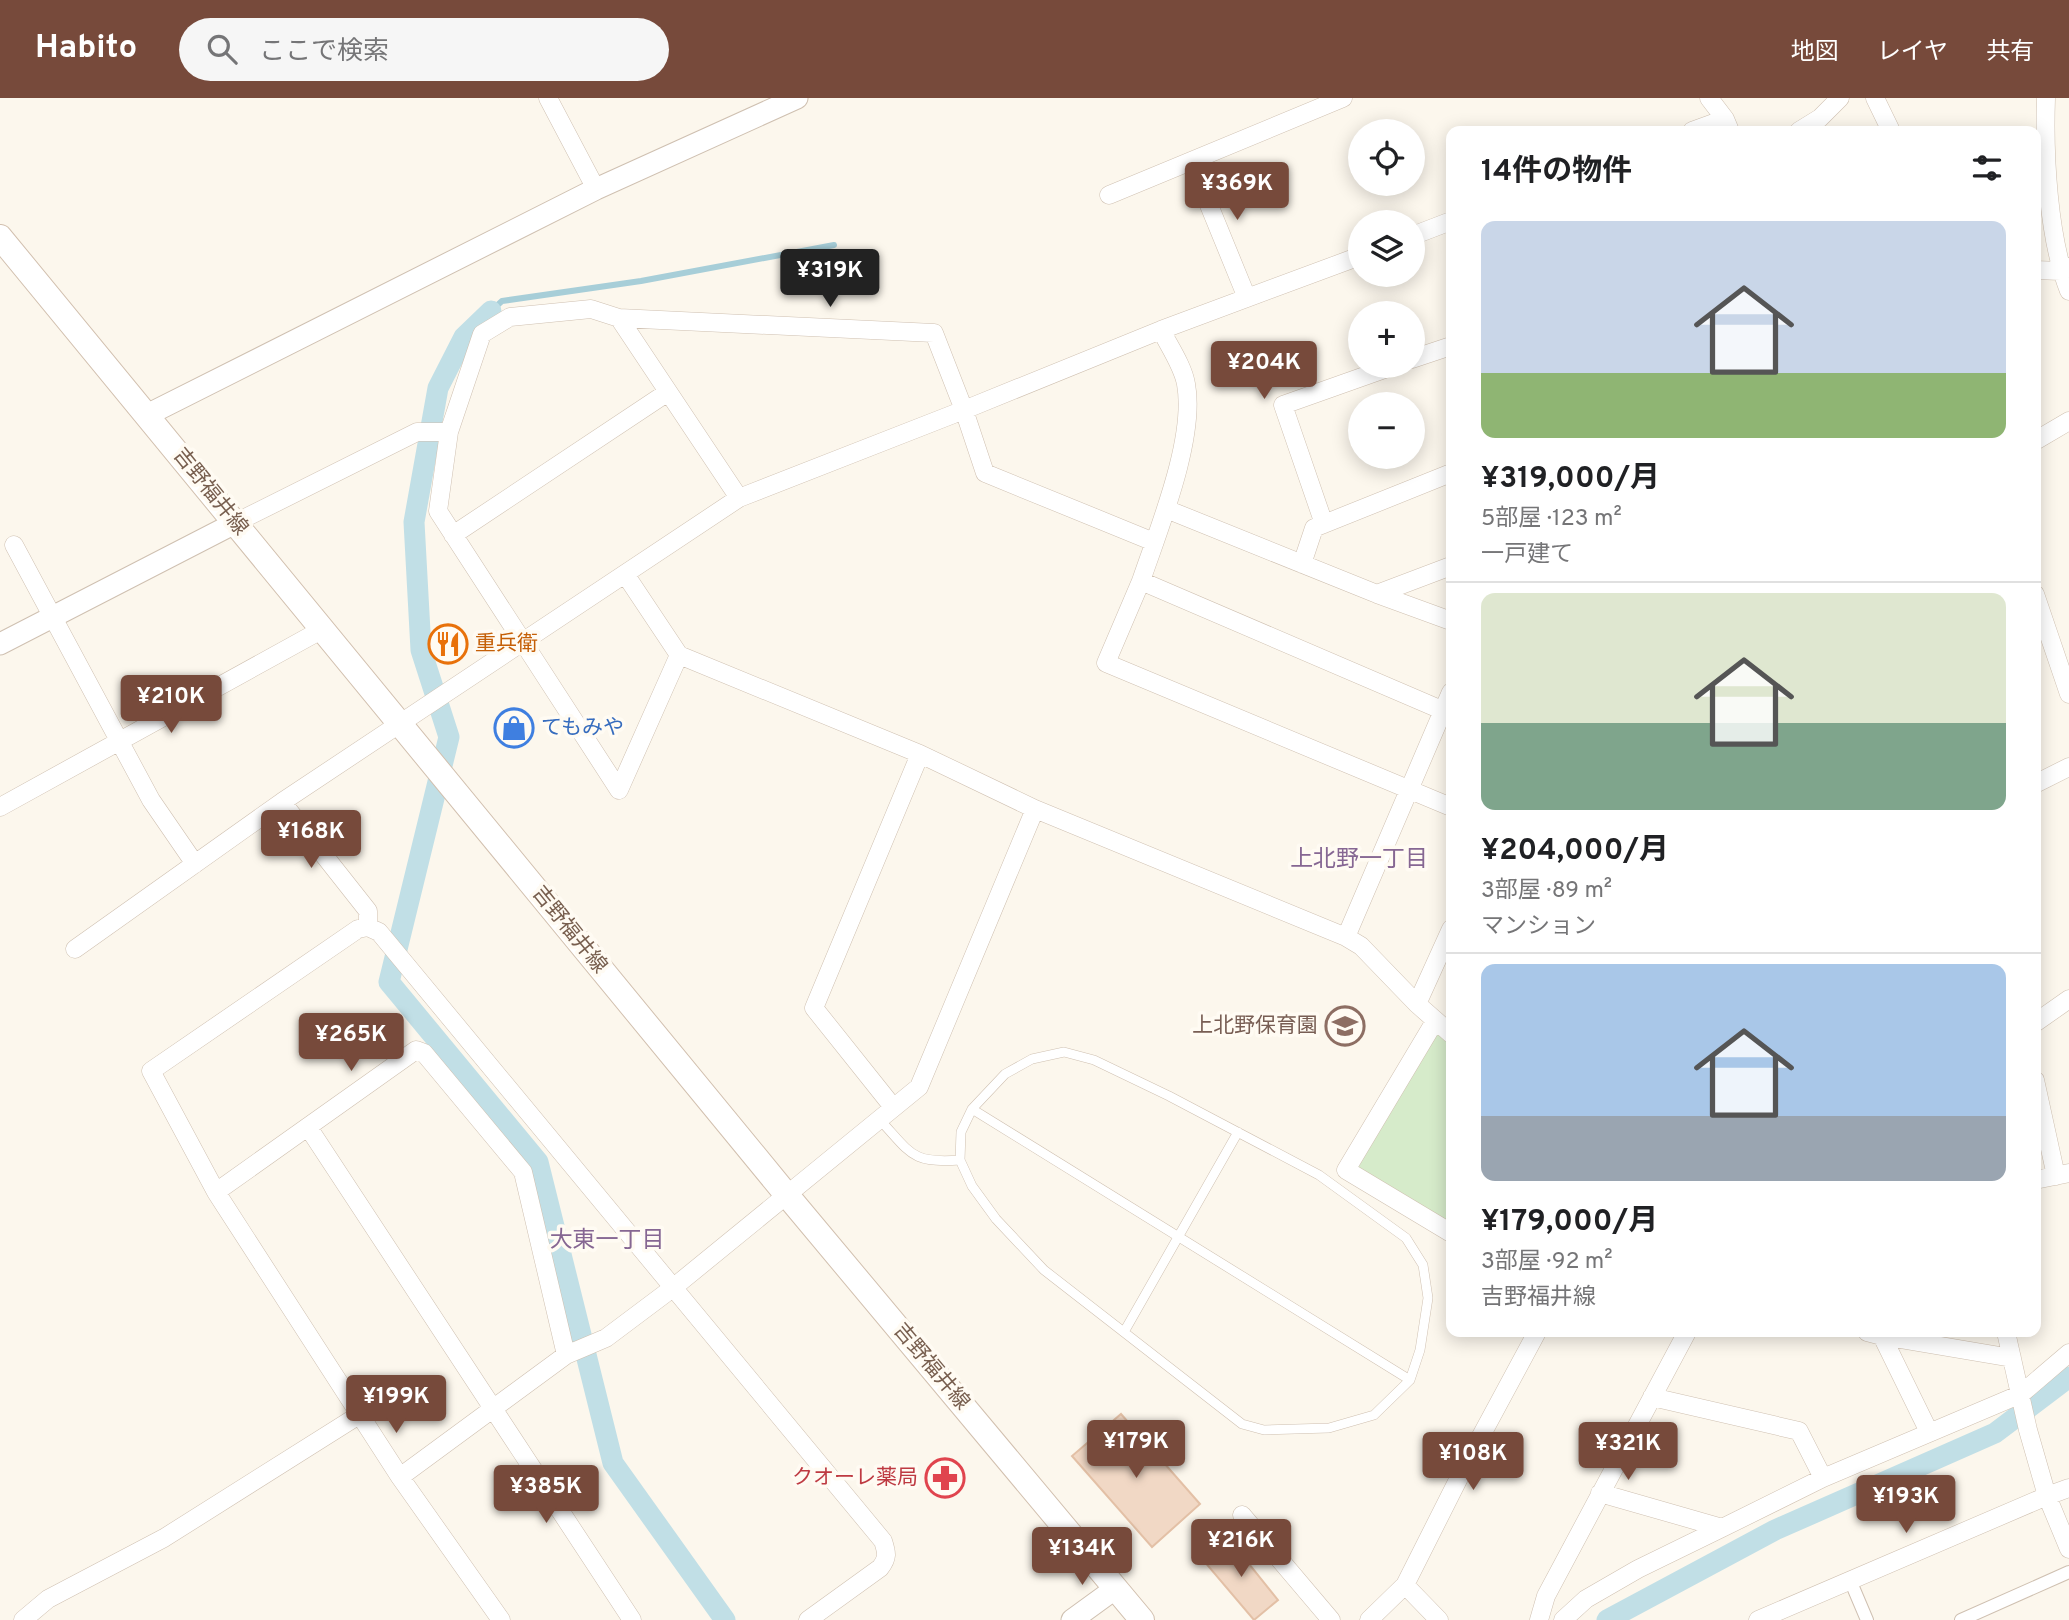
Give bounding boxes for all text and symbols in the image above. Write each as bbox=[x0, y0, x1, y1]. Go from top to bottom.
search box bbox=[179, 18, 669, 81]
text: Habito bbox=[35, 28, 137, 70]
icon: search bbox=[203, 30, 241, 68]
text: ここで検索 bbox=[259, 36, 389, 69]
text: 地図 bbox=[1791, 38, 1839, 68]
text: レイヤ bbox=[1877, 38, 1948, 68]
text: 共有 bbox=[1986, 38, 2034, 68]
map controls bbox=[1348, 119, 1425, 469]
button: locate bbox=[1348, 119, 1425, 196]
icon: filters bbox=[1968, 149, 2006, 187]
text: 14件の物件 bbox=[1481, 154, 1632, 191]
pin: ¥369K bbox=[1188, 162, 1286, 222]
text: ¥369K bbox=[1201, 170, 1273, 199]
button: layers bbox=[1348, 210, 1425, 287]
pin: ¥319K bbox=[781, 250, 879, 309]
text: ¥319K bbox=[796, 257, 864, 286]
icon: home bbox=[1681, 267, 1807, 393]
button: + bbox=[1348, 301, 1425, 378]
pin: ¥204K bbox=[1215, 342, 1313, 401]
text: ¥204K bbox=[1227, 349, 1301, 378]
button: − bbox=[1348, 392, 1425, 469]
street label: 吉野福井線 bbox=[166, 443, 254, 541]
text: ¥319,000/月 bbox=[1481, 461, 1660, 498]
text: 5部屋 · 123 m² bbox=[1481, 505, 1622, 534]
text: 一戸建て bbox=[1481, 541, 1573, 570]
restaurant icon: 重兵衛 bbox=[427, 623, 469, 665]
place label: 重兵衛 bbox=[475, 631, 538, 658]
icon: home bbox=[1681, 639, 1807, 765]
pin: ¥210K bbox=[122, 676, 220, 735]
text: ¥210K bbox=[137, 683, 205, 712]
shop icon: てもみや bbox=[493, 707, 535, 749]
place label: てもみや bbox=[541, 715, 624, 742]
pin: ¥168K bbox=[262, 810, 360, 870]
text: ¥168K bbox=[277, 818, 345, 847]
text: ¥204,000/月 bbox=[1481, 833, 1669, 870]
district label: 上北野一丁目 bbox=[1290, 846, 1428, 875]
text: 3部屋 · 89 m² bbox=[1481, 877, 1612, 906]
street label: 吉野福井線 bbox=[525, 881, 613, 979]
text: マンション bbox=[1481, 913, 1596, 942]
school or university icon: 上北野保育園 bbox=[1324, 1005, 1366, 1047]
icon: home bbox=[1681, 1010, 1807, 1136]
place label: 上北野保育園 bbox=[1192, 1013, 1318, 1040]
pin: ¥265K bbox=[302, 1014, 400, 1073]
text: ¥265K bbox=[315, 1021, 387, 1050]
text: ¥179,000/月 bbox=[1481, 1204, 1658, 1241]
district label: 大東一丁目 bbox=[550, 1227, 665, 1256]
text: 3部屋 · 92 m² bbox=[1481, 1248, 1613, 1277]
text: 吉野福井線 bbox=[1481, 1284, 1596, 1313]
street label: 吉野福井線 bbox=[887, 1318, 975, 1416]
pin: ¥199K bbox=[347, 1376, 445, 1435]
text: ¥199K bbox=[362, 1383, 430, 1412]
pin: ¥179K bbox=[1087, 1420, 1185, 1480]
pin: ¥321K bbox=[1579, 1422, 1677, 1482]
text: ¥179K bbox=[1103, 1428, 1169, 1457]
text: ¥321K bbox=[1595, 1430, 1661, 1459]
pin: ¥108K bbox=[1424, 1432, 1522, 1492]
text: ¥108K bbox=[1439, 1440, 1507, 1469]
pharmacy icon: クオーレ薬局 bbox=[924, 1457, 966, 1499]
place label: クオーレ薬局 bbox=[792, 1465, 918, 1492]
pin: ¥385K bbox=[497, 1466, 595, 1525]
text: ¥385K bbox=[510, 1473, 582, 1502]
pin: ¥193K bbox=[1857, 1476, 1955, 1535]
text: ¥193K bbox=[1872, 1483, 1940, 1512]
pin: ¥216K bbox=[1192, 1520, 1290, 1579]
text: ¥216K bbox=[1207, 1527, 1275, 1556]
pin: ¥134K bbox=[1033, 1528, 1131, 1587]
text: ¥134K bbox=[1048, 1535, 1116, 1564]

